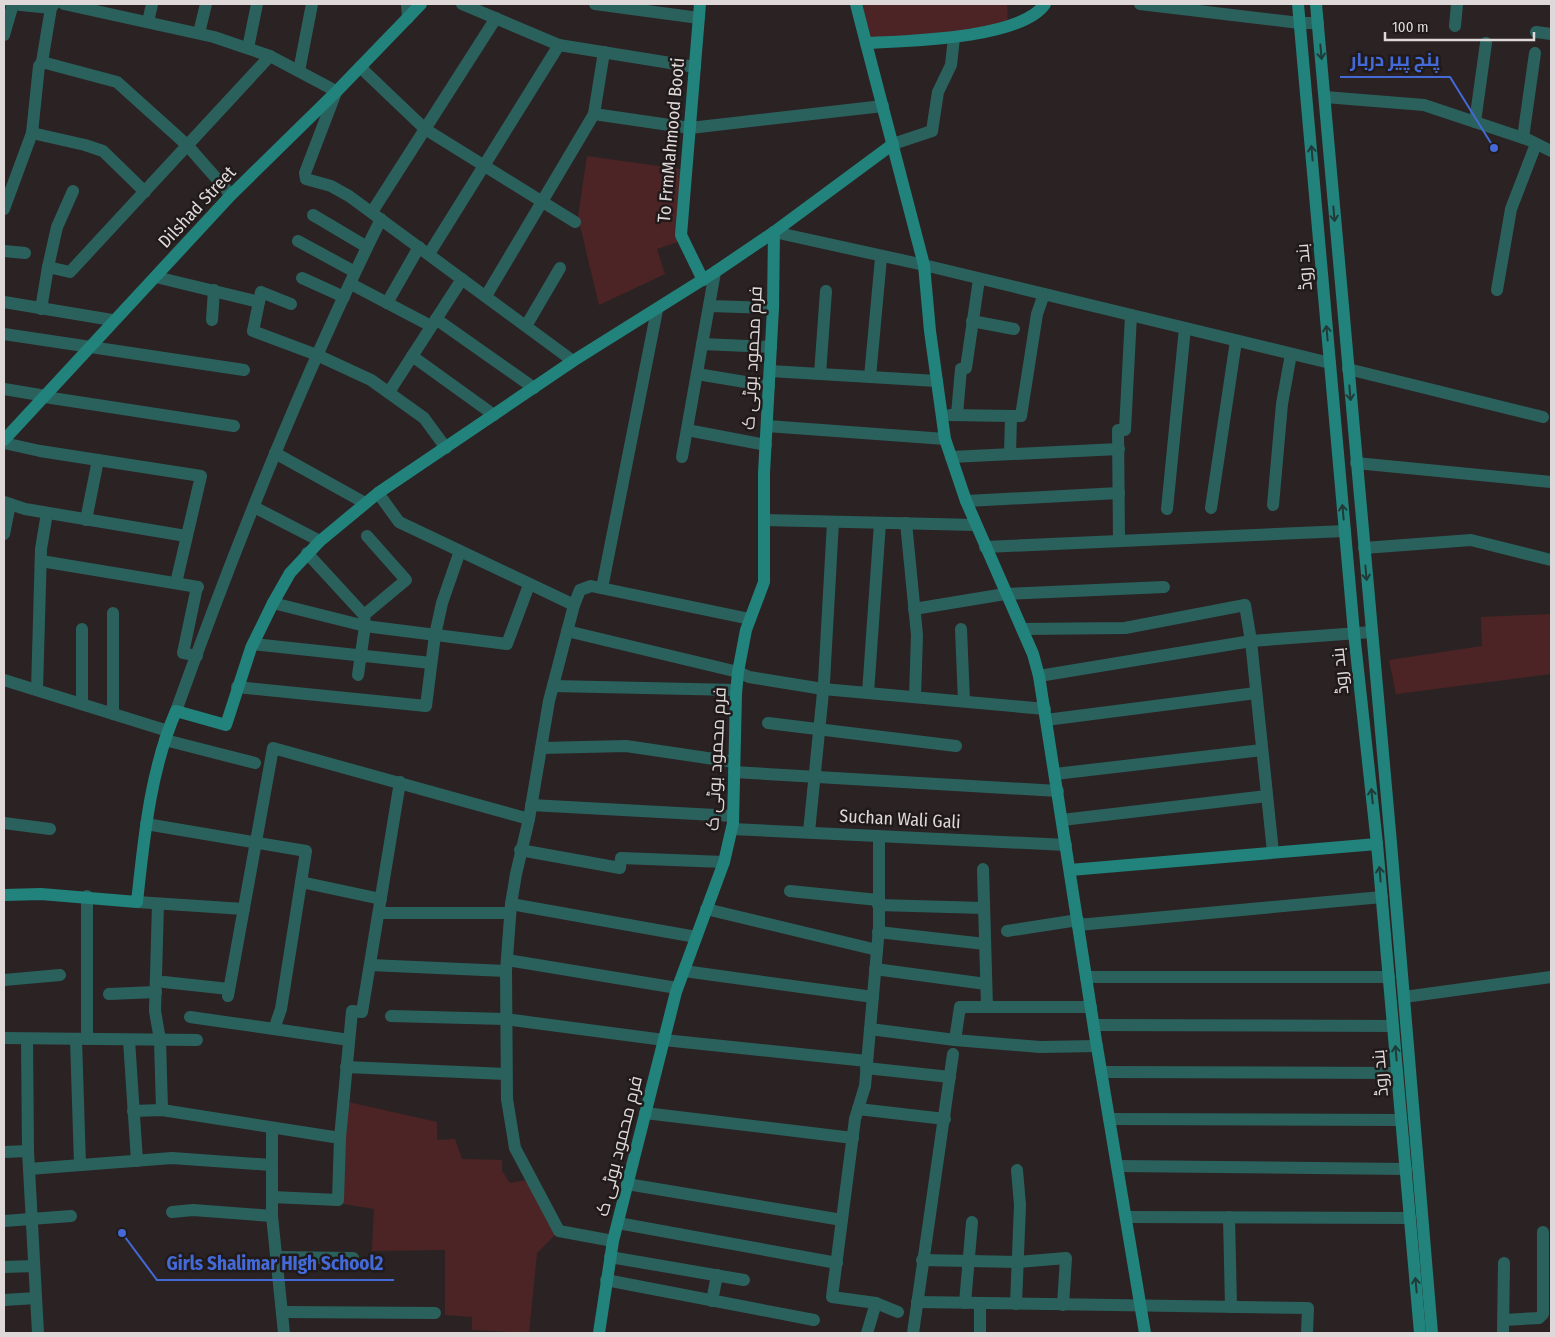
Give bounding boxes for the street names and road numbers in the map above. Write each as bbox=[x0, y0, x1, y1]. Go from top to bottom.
street label: To FrmMahmood Booti bbox=[653, 57, 689, 223]
street label: Dilshad Street bbox=[154, 161, 241, 252]
street label: بند روڈ bbox=[1291, 243, 1317, 291]
street label: فرم محمود بوٹی ک bbox=[737, 286, 768, 431]
street label: بند روڈ bbox=[1327, 646, 1353, 696]
street label: فرم محمود بوٹی ک bbox=[701, 687, 732, 832]
street label: Suchan Wali Gali bbox=[839, 805, 961, 833]
street label: بند روڈ bbox=[1367, 1049, 1393, 1097]
street label: فرم محمود بوٹی ک bbox=[591, 1073, 648, 1219]

